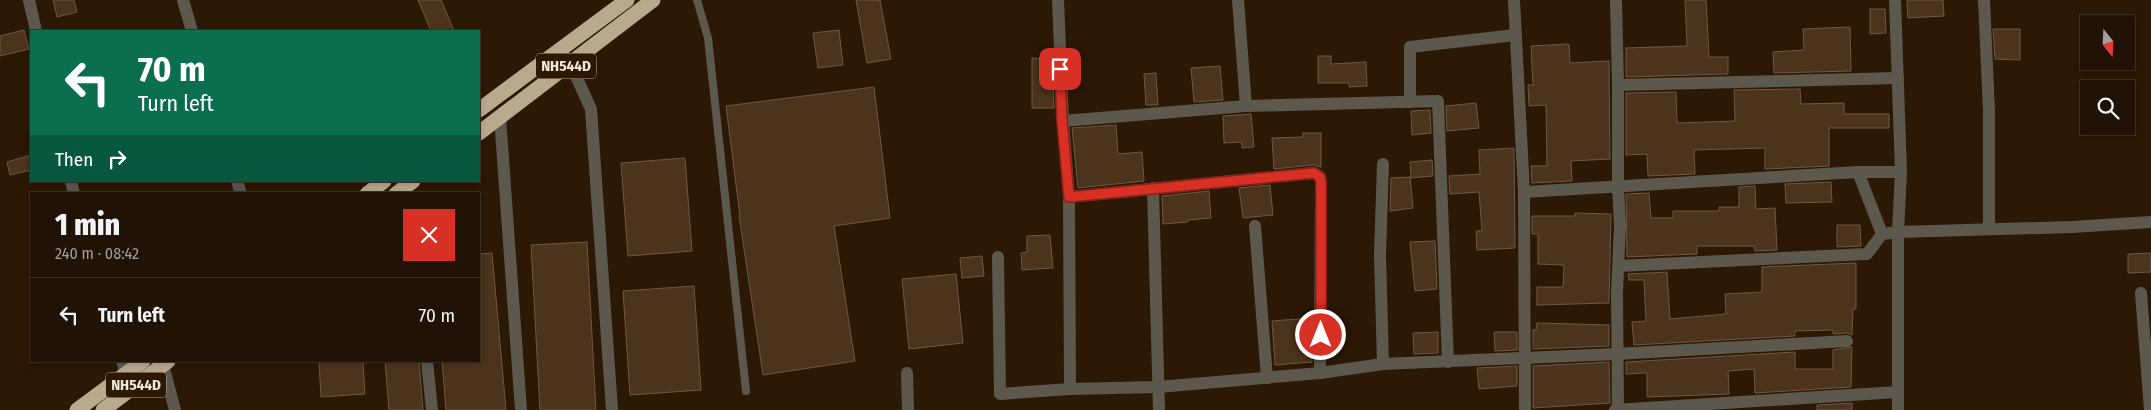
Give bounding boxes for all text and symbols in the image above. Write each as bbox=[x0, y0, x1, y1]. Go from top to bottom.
north arrow bbox=[2080, 15, 2135, 70]
map controls bbox=[2080, 15, 2135, 135]
text: 70 m bbox=[138, 48, 206, 90]
pin bbox=[1039, 48, 1081, 90]
icon: left bbox=[55, 50, 120, 115]
road number: NH544D bbox=[536, 54, 596, 78]
icon: arrive bbox=[1046, 55, 1074, 83]
button: search bbox=[2080, 80, 2135, 135]
text: Turn left bbox=[138, 90, 214, 117]
icon: right bbox=[103, 145, 131, 173]
text: Then bbox=[55, 148, 93, 171]
text: 1 min bbox=[55, 207, 120, 243]
button: close bbox=[403, 209, 455, 261]
text: 240 m · 08:42 bbox=[55, 244, 139, 263]
icon: left bbox=[55, 301, 83, 329]
text: Turn left bbox=[98, 304, 165, 327]
text: 70 m bbox=[419, 304, 455, 327]
position arrow bbox=[1294, 308, 1346, 360]
road number: NH544D bbox=[106, 372, 166, 398]

